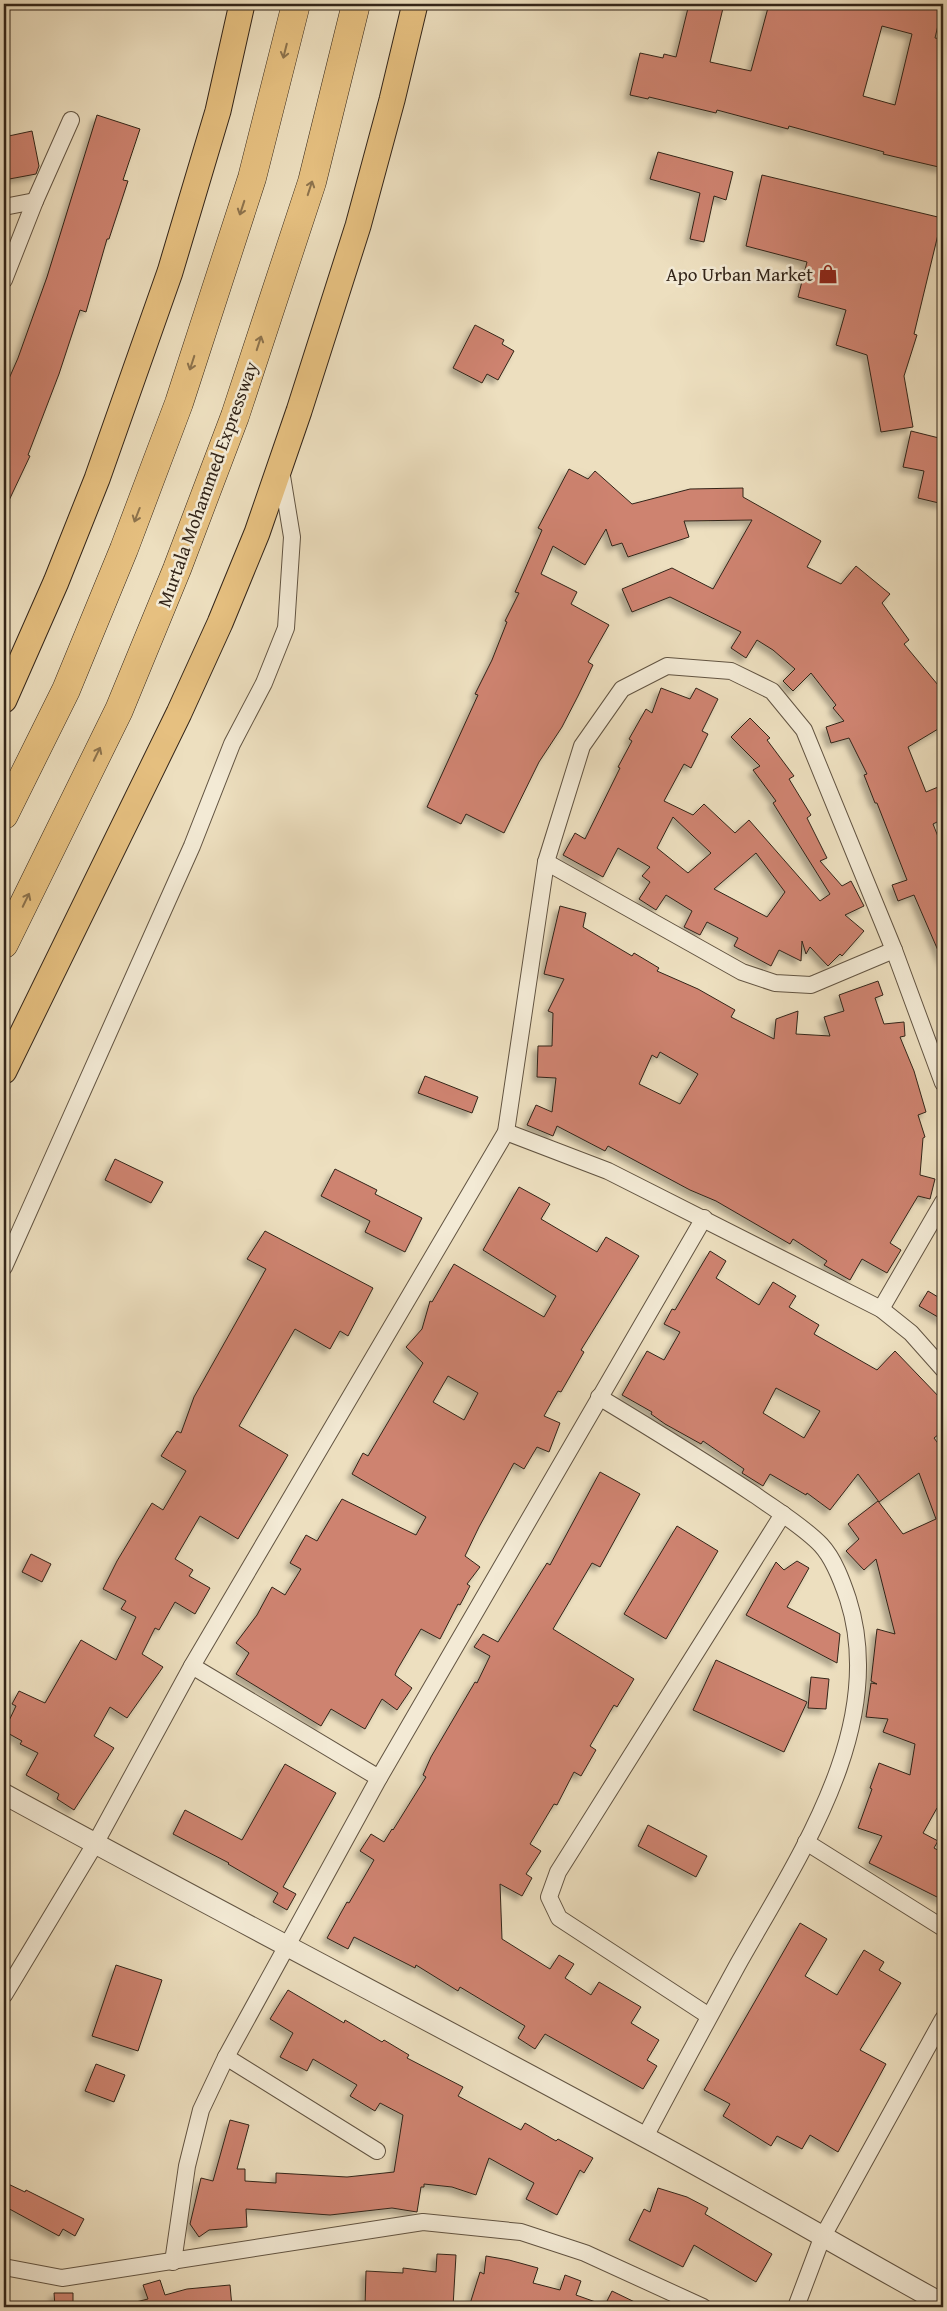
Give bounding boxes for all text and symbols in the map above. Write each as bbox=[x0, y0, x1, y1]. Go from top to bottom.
one-way arrow bbox=[280, 43, 289, 59]
one-way arrow bbox=[306, 181, 315, 197]
one-way arrow bbox=[237, 200, 247, 216]
place label: Apo Urban Market bbox=[666, 260, 813, 288]
shop icon: Apo Urban Market bbox=[817, 263, 839, 285]
one-way arrow bbox=[255, 335, 264, 351]
one-way arrow bbox=[187, 354, 197, 370]
street label: Murtala Mohammed Expressway bbox=[149, 357, 265, 611]
one-way arrow bbox=[132, 507, 141, 522]
one-way arrow bbox=[93, 747, 102, 762]
one-way arrow bbox=[22, 893, 31, 908]

